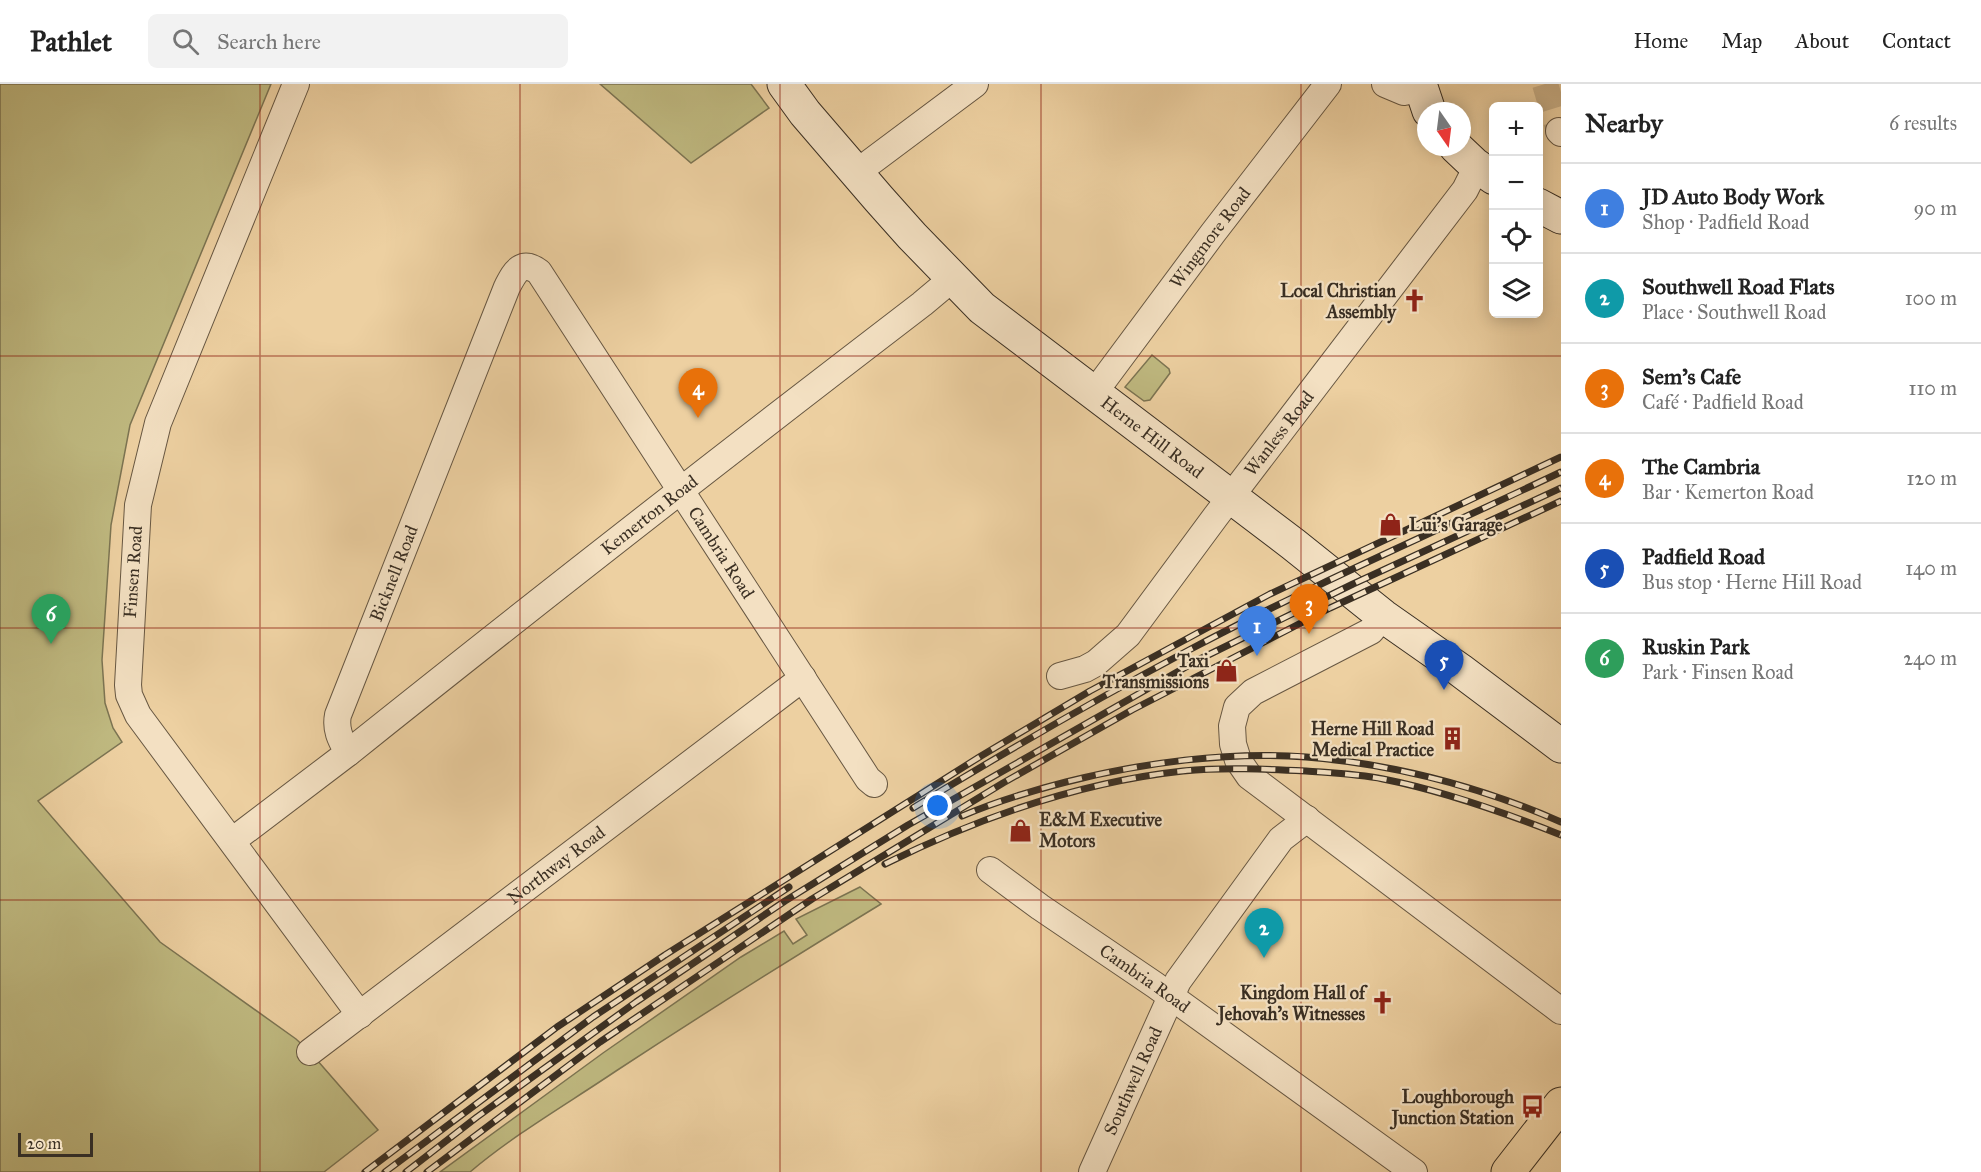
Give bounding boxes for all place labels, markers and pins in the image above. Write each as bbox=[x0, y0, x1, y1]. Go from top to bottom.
place label: Local Christian Assembly bbox=[1280, 280, 1398, 324]
church icon: Local Christian Assembly bbox=[1401, 288, 1427, 314]
pin: 4 bbox=[678, 368, 718, 418]
shop icon: Lui's Garage bbox=[1378, 512, 1404, 538]
place label: Lui's Garage bbox=[1409, 514, 1503, 537]
pin: 3 bbox=[1290, 584, 1328, 634]
pin: 6 bbox=[32, 594, 70, 644]
pin: 1 bbox=[1238, 606, 1276, 656]
pin: 5 bbox=[1424, 640, 1464, 690]
place label: Taxi Transmissions bbox=[1102, 650, 1210, 693]
shop icon: Taxi Transmissions bbox=[1214, 658, 1240, 684]
place label: Herne Hill Road Medical Practice bbox=[1311, 718, 1435, 761]
building icon: Herne Hill Road Medical Practice bbox=[1439, 726, 1465, 752]
place label: E&M Executive Motors bbox=[1039, 809, 1162, 852]
shop icon: E&M Executive Motors bbox=[1008, 817, 1034, 843]
pin: 2 bbox=[1244, 908, 1284, 958]
place label: Kingdom Hall of Jehovah's Witnesses bbox=[1216, 982, 1368, 1026]
church icon: Kingdom Hall of Jehovah's Witnesses bbox=[1370, 990, 1396, 1016]
place label: Loughborough Junction Station bbox=[1390, 1086, 1515, 1130]
bus stop icon: Loughborough Junction Station bbox=[1519, 1094, 1545, 1120]

